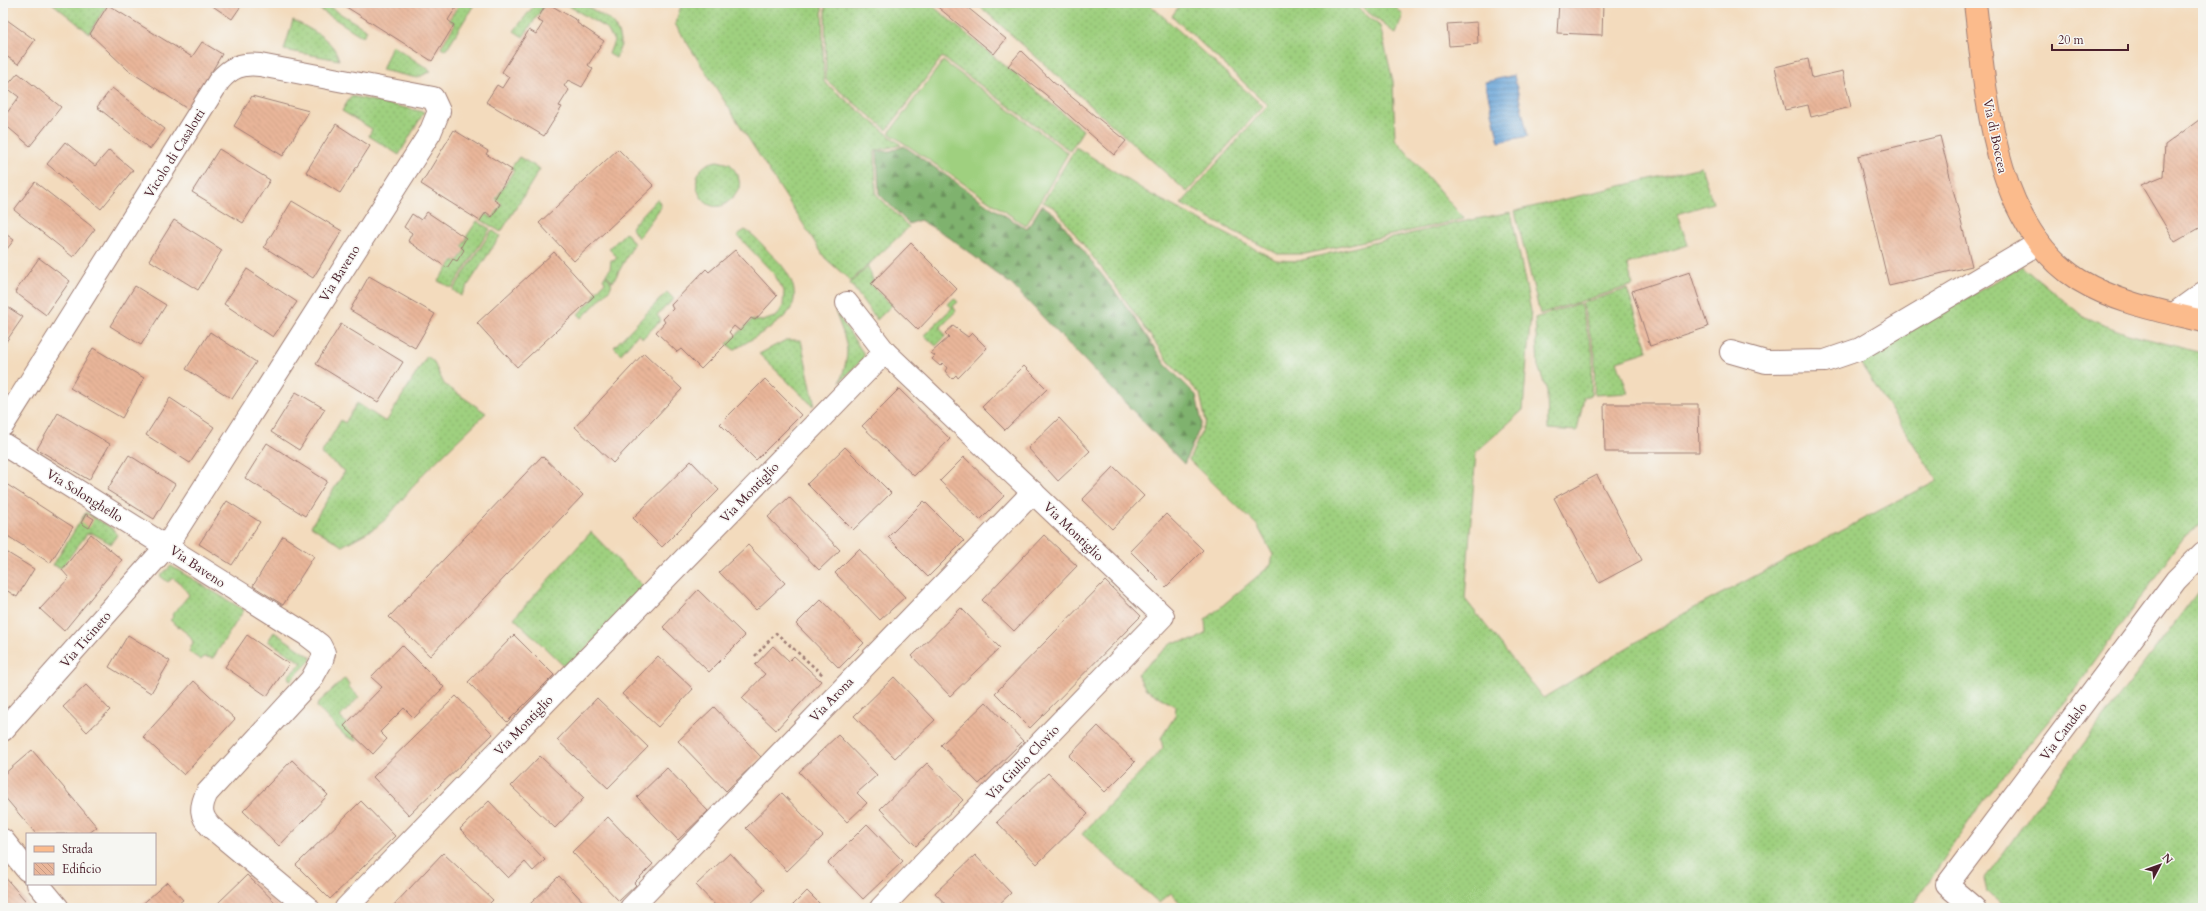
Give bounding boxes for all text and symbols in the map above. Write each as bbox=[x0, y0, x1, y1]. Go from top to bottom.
scale bar bbox=[2052, 26, 2128, 52]
text: 20 m bbox=[2058, 32, 2085, 48]
street label: Via di Boccea bbox=[1978, 97, 2012, 175]
street label: Vicolo di Casalotti bbox=[140, 105, 210, 201]
street label: Via Baveno bbox=[315, 242, 364, 305]
street label: Via Montiglio bbox=[716, 458, 783, 527]
street label: Via Solonghello bbox=[43, 465, 126, 527]
street label: Via Montiglio bbox=[1039, 498, 1108, 565]
street label: Via Baveno bbox=[166, 542, 229, 592]
street label: Via Ticineto bbox=[56, 608, 115, 672]
street label: Via Arona bbox=[806, 673, 858, 726]
street label: Via Montiglio bbox=[490, 691, 557, 760]
street label: Via Candelo bbox=[2036, 699, 2092, 764]
street label: Via Giulio Clovio bbox=[982, 721, 1063, 804]
legend bbox=[26, 833, 156, 885]
text: Strada bbox=[62, 841, 94, 857]
north arrow bbox=[2140, 845, 2180, 885]
text: N bbox=[2158, 850, 2176, 868]
text: Edificio bbox=[62, 861, 102, 877]

